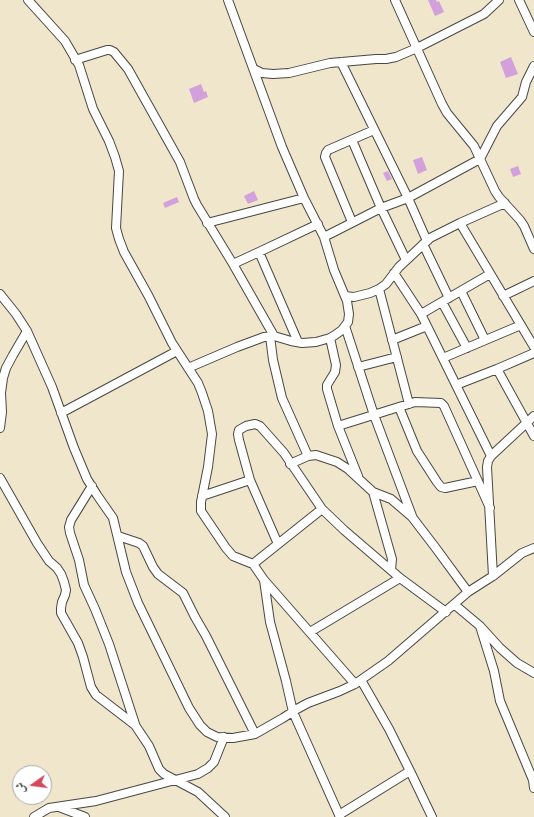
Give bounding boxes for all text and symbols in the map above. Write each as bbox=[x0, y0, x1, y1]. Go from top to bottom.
north arrow bbox=[12, 765, 52, 805]
text: ش bbox=[13, 781, 28, 795]

